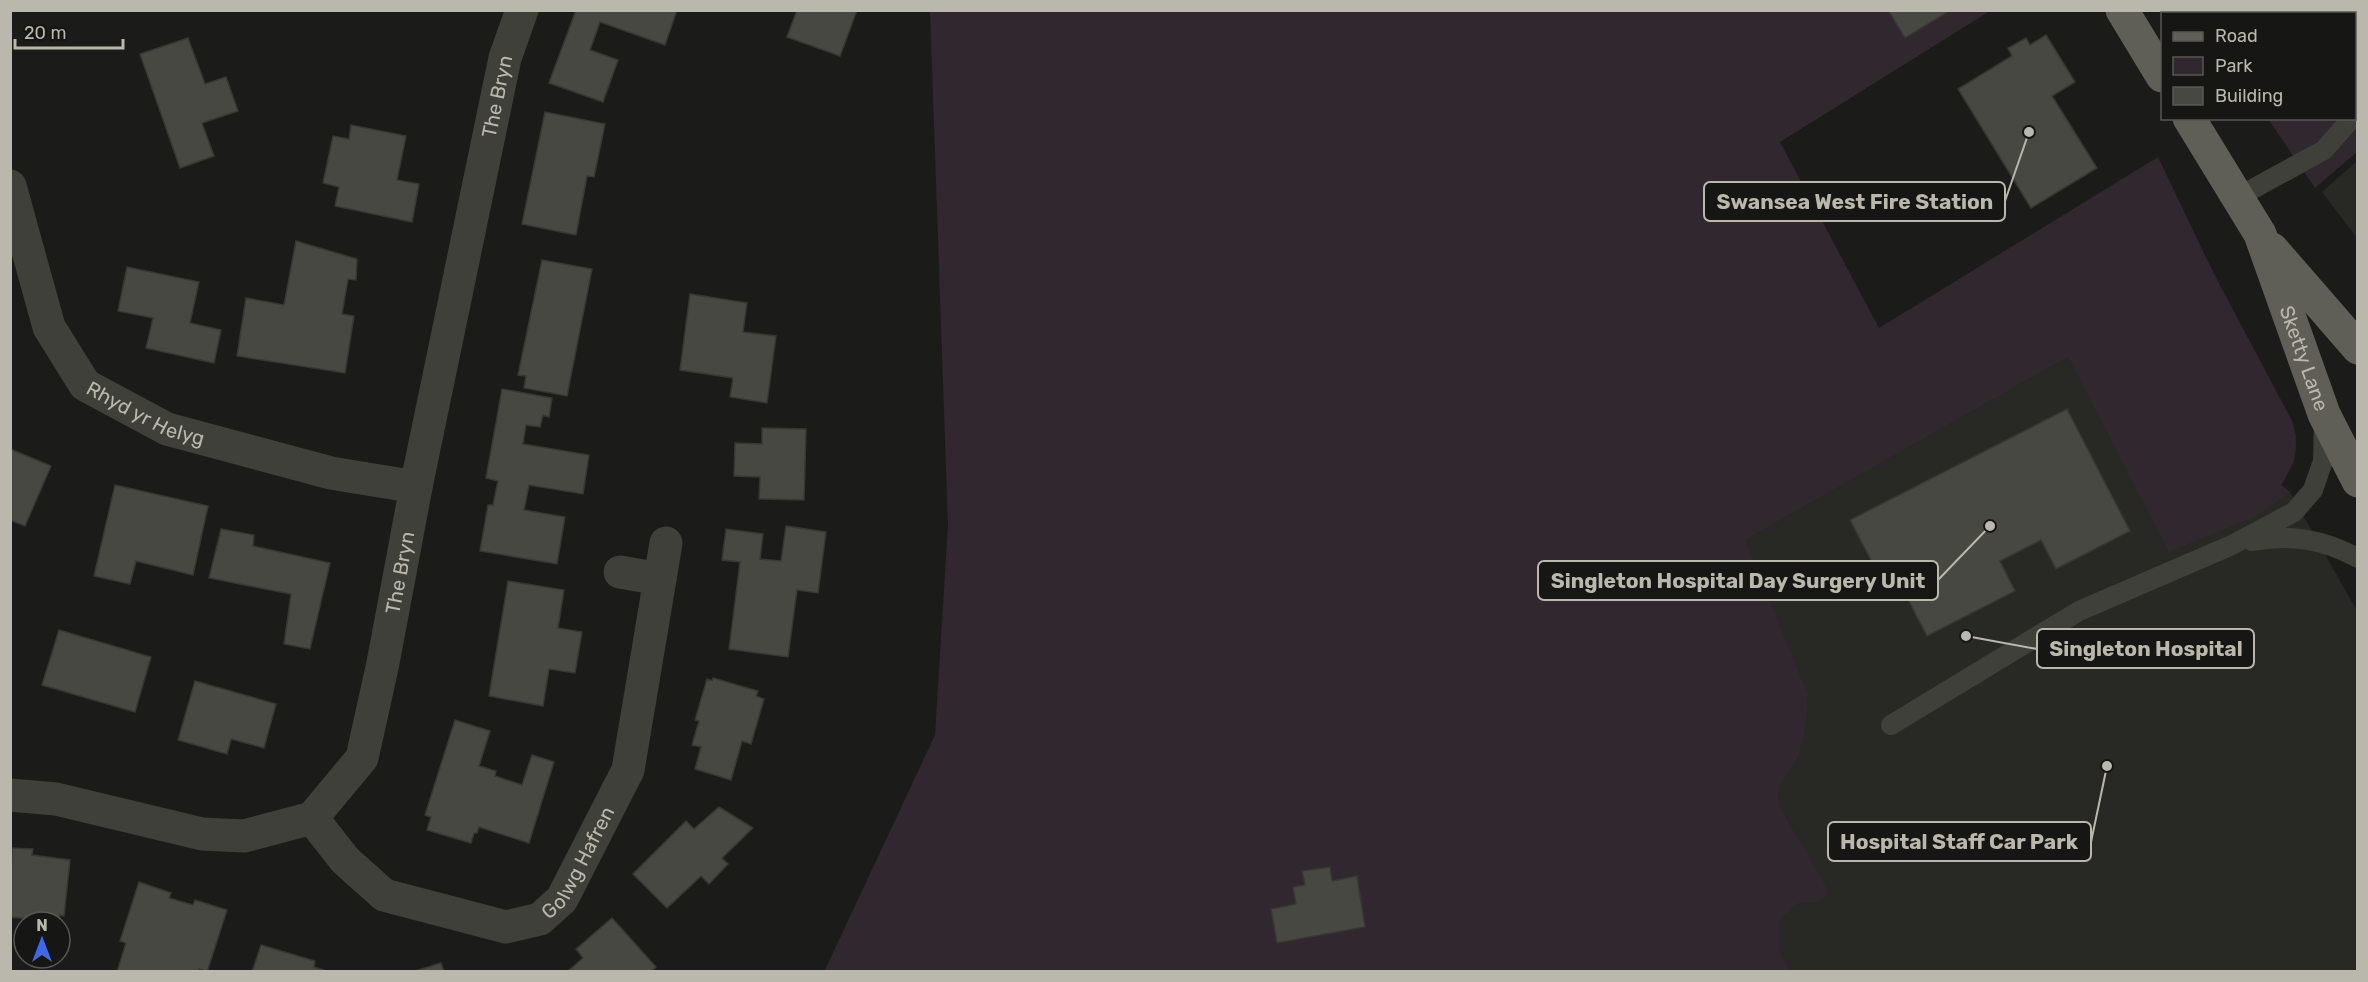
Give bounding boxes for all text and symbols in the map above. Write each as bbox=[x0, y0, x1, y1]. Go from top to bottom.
scale bar bbox=[15, 12, 123, 50]
legend bbox=[2161, 12, 2356, 120]
text: 20 m bbox=[24, 22, 66, 44]
text: Road bbox=[2215, 25, 2258, 47]
street label: The Bryn bbox=[477, 53, 517, 140]
text: Park bbox=[2215, 55, 2253, 77]
text: Building bbox=[2215, 85, 2283, 107]
callout: Swansea West Fire Station bbox=[1704, 182, 2005, 221]
text: Swansea West Fire Station bbox=[1717, 189, 1993, 214]
street label: Sketty Lane bbox=[2274, 302, 2334, 414]
street label: Rhyd yr Helyg bbox=[82, 376, 207, 451]
street label: The Bryn bbox=[380, 529, 419, 616]
callout: Singleton Hospital Day Surgery Unit bbox=[1538, 561, 1938, 600]
text: Singleton Hospital Day Surgery Unit bbox=[1551, 568, 1925, 593]
callout: Singleton Hospital bbox=[2037, 629, 2254, 668]
text: Singleton Hospital bbox=[2049, 636, 2243, 661]
street label: Golwg Hafren bbox=[536, 802, 619, 924]
callout: Hospital Staff Car Park bbox=[1828, 822, 2091, 861]
text: Hospital Staff Car Park bbox=[1840, 829, 2079, 854]
north arrow bbox=[12, 910, 72, 970]
text: N bbox=[36, 916, 48, 935]

